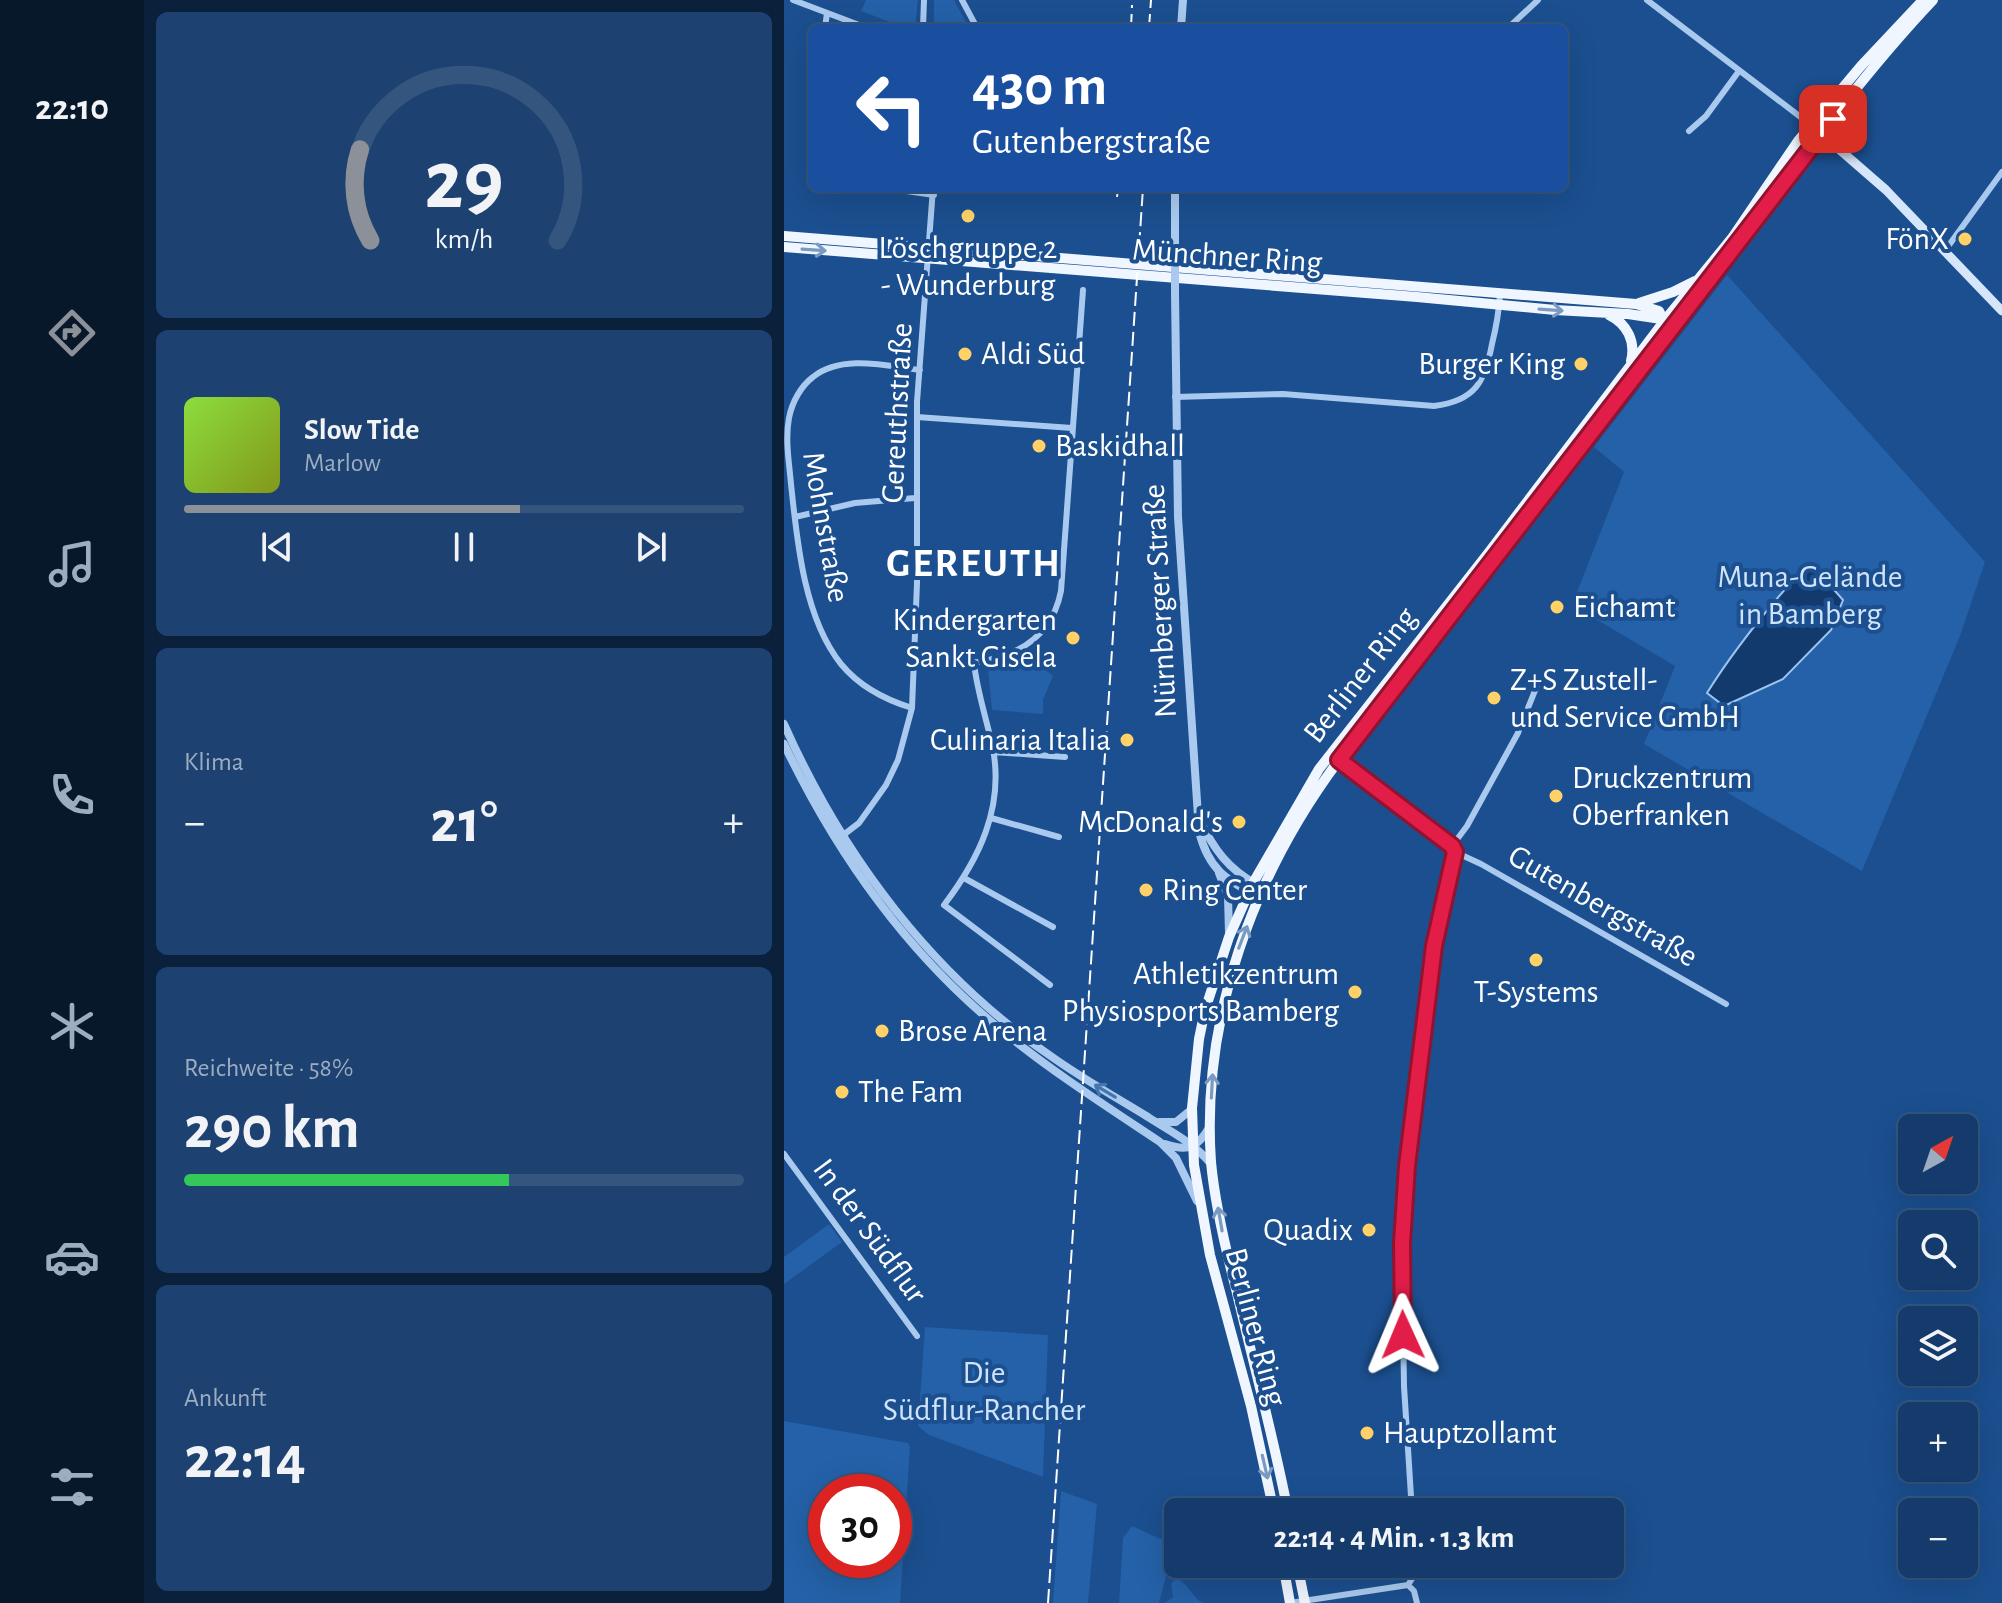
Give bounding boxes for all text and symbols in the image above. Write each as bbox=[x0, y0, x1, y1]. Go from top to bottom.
icon: left bbox=[840, 56, 944, 160]
text: 430 m bbox=[972, 59, 1107, 115]
pin bbox=[1799, 85, 1867, 153]
text: 22:10 bbox=[35, 90, 109, 126]
icon: arrive bbox=[1811, 97, 1855, 141]
text: Gutenbergstraße bbox=[972, 124, 1211, 160]
text: 29 bbox=[424, 140, 504, 224]
marker: Löschgruppe 2 - Wunderburg bbox=[959, 207, 977, 225]
place label: FönX bbox=[1885, 223, 1949, 255]
text: km/h bbox=[435, 225, 493, 254]
marker: FönX bbox=[1956, 230, 1974, 248]
place label: Löschgruppe 2 - Wunderburg bbox=[879, 232, 1057, 301]
street label: Münchner Ring bbox=[1131, 233, 1323, 279]
one-way arrow bbox=[800, 243, 827, 258]
one-way arrow bbox=[1538, 303, 1564, 318]
icon: directions bbox=[44, 305, 100, 361]
street label: Gereuthstraße bbox=[876, 322, 918, 504]
place label: Aldi Süd bbox=[981, 338, 1085, 370]
marker: Aldi Süd bbox=[956, 345, 974, 363]
place label: Burger King bbox=[1418, 348, 1565, 380]
marker: Burger King bbox=[1572, 355, 1590, 373]
text: Slow Tide bbox=[304, 415, 419, 445]
place label: Baskidhall bbox=[1055, 430, 1185, 462]
marker: Baskidhall bbox=[1030, 437, 1048, 455]
street label: Mohnstraße bbox=[797, 449, 855, 605]
text: Marlow bbox=[304, 450, 381, 476]
street label: Nürnberger Straße bbox=[1138, 483, 1182, 719]
icon: previous bbox=[255, 525, 299, 569]
icon: pause bbox=[442, 525, 486, 569]
icon: next bbox=[629, 525, 673, 569]
icon: music bbox=[44, 536, 100, 592]
district label: GEREUTH bbox=[886, 544, 1062, 584]
park label: Muna-Gelände in Bamberg bbox=[1717, 561, 1903, 630]
place label: Eichamt bbox=[1573, 591, 1675, 623]
marker: Eichamt bbox=[1548, 598, 1566, 616]
street label: Berliner Ring bbox=[1297, 601, 1423, 749]
place label: Kindergarten Sankt Gisela bbox=[893, 604, 1057, 673]
marker: Kindergarten Sankt Gisela bbox=[1064, 629, 1082, 647]
place label: Z+S Zustell- und Service GmbH bbox=[1510, 664, 1740, 733]
marker: Z+S Zustell- und Service GmbH bbox=[1485, 689, 1503, 707]
place label: Culinaria Italia bbox=[930, 724, 1111, 756]
marker: Culinaria Italia bbox=[1118, 731, 1136, 749]
text: Klima bbox=[184, 749, 244, 775]
place label: Druckzentrum Oberfranken bbox=[1572, 762, 1752, 831]
icon: phone bbox=[44, 767, 100, 823]
marker: Druckzentrum Oberfranken bbox=[1547, 787, 1565, 805]
text: 21° bbox=[430, 793, 498, 853]
text: − bbox=[184, 801, 205, 845]
text: + bbox=[723, 801, 744, 845]
place label: McDonald's bbox=[1078, 806, 1223, 838]
marker: McDonald's bbox=[1230, 813, 1248, 831]
street label: Gutenbergstraße bbox=[1503, 839, 1703, 973]
place label: Ring Center bbox=[1162, 874, 1308, 906]
marker: Ring Center bbox=[1137, 881, 1155, 899]
one-way arrow bbox=[1237, 925, 1251, 950]
marker: T-Systems bbox=[1527, 951, 1545, 969]
place label: Athletikzentrum Physiosports Bamberg bbox=[1062, 958, 1339, 1027]
place label: T-Systems bbox=[1473, 976, 1599, 1008]
marker: Athletikzentrum Physiosports Bamberg bbox=[1346, 983, 1364, 1001]
icon: climate bbox=[44, 998, 100, 1054]
place label: Brose Arena bbox=[898, 1015, 1047, 1047]
marker: Brose Arena bbox=[873, 1022, 891, 1040]
text: Reichweite · 58% bbox=[184, 1055, 353, 1081]
one-way arrow bbox=[1205, 1073, 1220, 1100]
place label: The Fam bbox=[858, 1076, 963, 1108]
marker: The Fam bbox=[833, 1083, 851, 1101]
one-way arrow bbox=[1094, 1083, 1117, 1099]
text: 290 km bbox=[184, 1099, 360, 1159]
north arrow bbox=[1898, 1114, 1978, 1194]
map controls bbox=[1898, 1114, 1978, 1578]
street label: In der Südflur bbox=[807, 1153, 933, 1310]
one-way arrow bbox=[1212, 1207, 1227, 1232]
button: search bbox=[1898, 1210, 1978, 1290]
place label: Quadix bbox=[1263, 1214, 1353, 1246]
marker: Quadix bbox=[1360, 1221, 1378, 1239]
icon: car bbox=[44, 1229, 100, 1285]
street label: Berliner Ring bbox=[1220, 1245, 1293, 1410]
position arrow bbox=[1361, 1293, 1445, 1377]
button: layers bbox=[1898, 1306, 1978, 1386]
park label: Die Südflur-Rancher bbox=[883, 1357, 1086, 1426]
text: Ankunft bbox=[184, 1385, 267, 1411]
button: + bbox=[1898, 1402, 1978, 1482]
place label: Hauptzollamt bbox=[1383, 1417, 1556, 1449]
marker: Hauptzollamt bbox=[1358, 1424, 1376, 1442]
text: 22:14 bbox=[184, 1429, 306, 1489]
one-way arrow bbox=[1258, 1454, 1273, 1479]
icon: filters bbox=[44, 1459, 100, 1515]
speed limit sign: 30 bbox=[808, 1474, 912, 1578]
button: − bbox=[1898, 1498, 1978, 1578]
text: 22:14 · 4 Min. · 1.3 km bbox=[1273, 1523, 1515, 1553]

